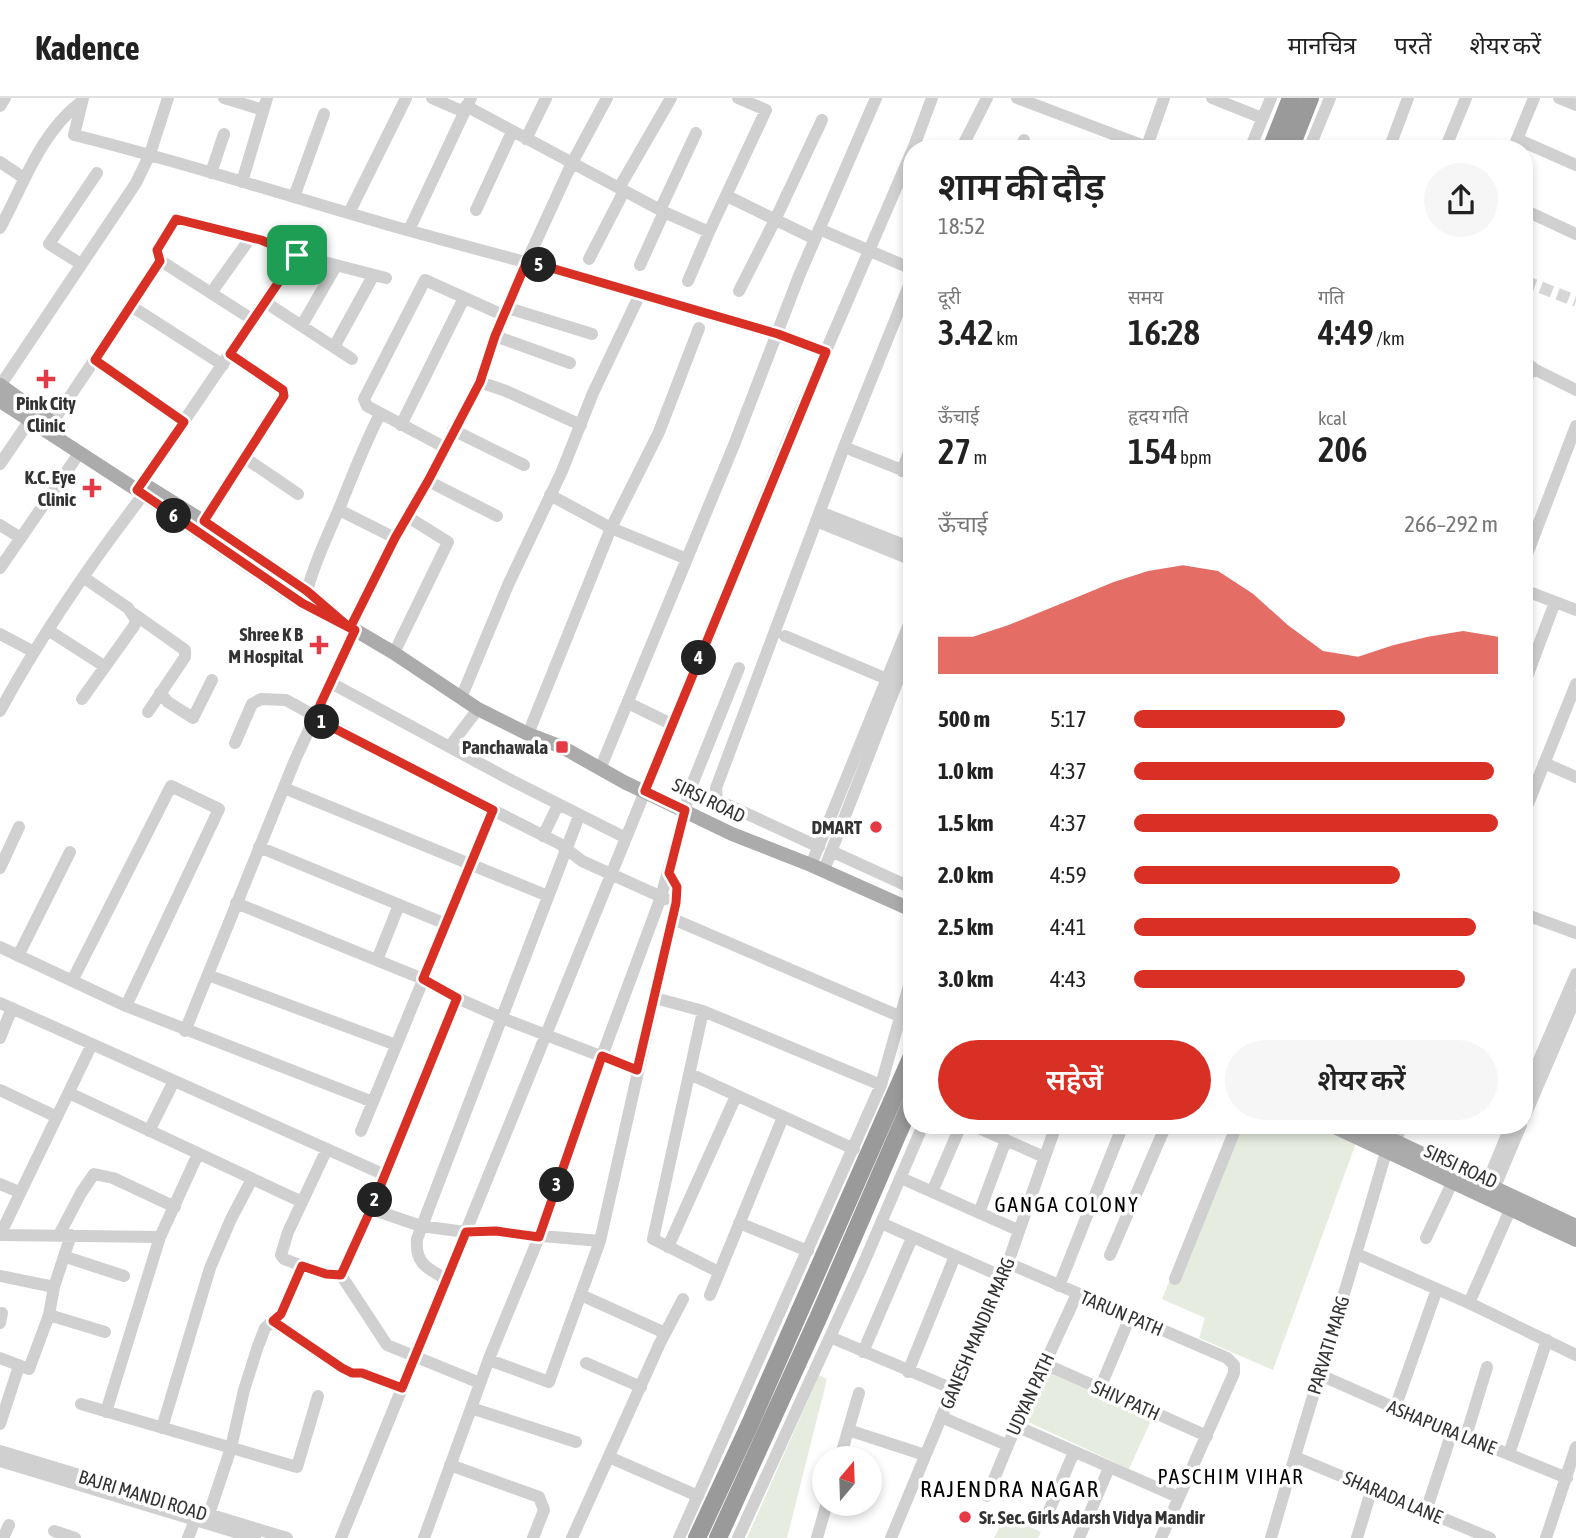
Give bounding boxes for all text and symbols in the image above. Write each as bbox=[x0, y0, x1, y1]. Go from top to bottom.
text: Kadence bbox=[35, 29, 140, 67]
text: मानचित्र bbox=[1288, 32, 1356, 59]
text: परतें bbox=[1394, 32, 1431, 59]
text: शेयर करें bbox=[1469, 32, 1541, 59]
button: share bbox=[1424, 163, 1498, 237]
text: शाम की दौड़ bbox=[938, 165, 1105, 208]
text: 18:52 bbox=[938, 213, 985, 239]
pin bbox=[267, 225, 327, 285]
icon: arrive bbox=[278, 236, 316, 274]
pin: 5 bbox=[522, 248, 556, 282]
text: 5 bbox=[534, 253, 543, 275]
text: दूरी bbox=[938, 286, 961, 308]
text: समय bbox=[1128, 286, 1163, 308]
text: गति bbox=[1318, 286, 1344, 308]
text: 3.42 bbox=[938, 312, 994, 352]
text: 16:28 bbox=[1128, 312, 1200, 352]
text: 4:49 bbox=[1318, 312, 1374, 352]
text: km bbox=[994, 327, 1018, 349]
text: /km bbox=[1374, 327, 1405, 349]
marker: Pink City Clinic bbox=[36, 369, 56, 389]
place label: Pink City Clinic bbox=[16, 392, 76, 436]
text: ऊँचाई bbox=[938, 405, 979, 427]
text: हृदय गति bbox=[1128, 405, 1189, 427]
text: kcal bbox=[1318, 407, 1347, 429]
text: 206 bbox=[1318, 429, 1367, 469]
text: 27 bbox=[938, 431, 971, 471]
text: 154 bbox=[1128, 431, 1177, 471]
text: m bbox=[971, 446, 987, 468]
text: bpm bbox=[1177, 446, 1212, 468]
place label: K.C. Eye Clinic bbox=[24, 466, 76, 510]
marker: K.C. Eye Clinic bbox=[82, 478, 102, 498]
pin: 6 bbox=[156, 498, 192, 534]
text: 6 bbox=[169, 504, 178, 526]
text: ऊँचाई bbox=[938, 511, 988, 537]
text: 266–292 m bbox=[1404, 511, 1498, 537]
place label: Shree K B M Hospital bbox=[228, 623, 304, 667]
marker: Shree K B M Hospital bbox=[309, 635, 329, 655]
pin: 4 bbox=[682, 640, 716, 676]
text: 4 bbox=[694, 646, 703, 668]
pin: 1 bbox=[304, 704, 340, 740]
text: 500 m bbox=[938, 706, 990, 732]
text: 5:17 bbox=[1050, 706, 1087, 732]
text: 1 bbox=[317, 710, 326, 732]
place label: Panchawala bbox=[462, 736, 548, 758]
marker: Panchawala bbox=[554, 739, 570, 755]
text: 1.0 km bbox=[938, 758, 994, 784]
text: 4:37 bbox=[1050, 758, 1087, 784]
street label: SIRSI ROAD bbox=[669, 773, 749, 827]
text: 1.5 km bbox=[938, 810, 994, 836]
text: 4:37 bbox=[1050, 810, 1087, 836]
place label: DMART bbox=[811, 816, 863, 838]
marker: DMART bbox=[868, 819, 884, 835]
text: 2.0 km bbox=[938, 862, 994, 888]
text: 4:59 bbox=[1050, 862, 1087, 888]
text: 2.5 km bbox=[938, 914, 994, 940]
text: 4:41 bbox=[1050, 914, 1087, 940]
text: 3.0 km bbox=[938, 966, 994, 992]
text: 4:43 bbox=[1050, 966, 1087, 992]
button: सहेजें bbox=[938, 1040, 1211, 1120]
button: शेयर करें bbox=[1225, 1040, 1498, 1120]
street label: SIRSI ROAD bbox=[1421, 1140, 1501, 1192]
pin: 3 bbox=[540, 1168, 574, 1202]
text: 3 bbox=[552, 1173, 561, 1195]
pin: 2 bbox=[358, 1182, 392, 1218]
text: 2 bbox=[370, 1188, 379, 1210]
district label: GANGA COLONY bbox=[994, 1192, 1140, 1216]
street label: GANESH MANDIR MARG bbox=[935, 1254, 1019, 1412]
street label: TARUN PATH bbox=[1077, 1286, 1167, 1340]
street label: PARVATI MARG bbox=[1303, 1293, 1353, 1397]
street label: UDYAN PATH bbox=[1001, 1349, 1059, 1439]
street label: SHIV PATH bbox=[1089, 1375, 1163, 1425]
street label: ASHAPURA LANE bbox=[1384, 1395, 1500, 1459]
north arrow bbox=[812, 1446, 882, 1516]
map controls bbox=[812, 1446, 882, 1516]
district label: PASCHIM VIHAR bbox=[1157, 1464, 1305, 1488]
street label: BAJRI MANDI ROAD bbox=[76, 1465, 210, 1525]
street label: SHARADA LANE bbox=[1340, 1466, 1446, 1528]
district label: RAJENDRA NAGAR bbox=[920, 1476, 1100, 1502]
place label: Sr. Sec. Girls Adarsh Vidya Mandir bbox=[979, 1506, 1205, 1528]
marker: Sr. Sec. Girls Adarsh Vidya Mandir bbox=[957, 1509, 973, 1525]

